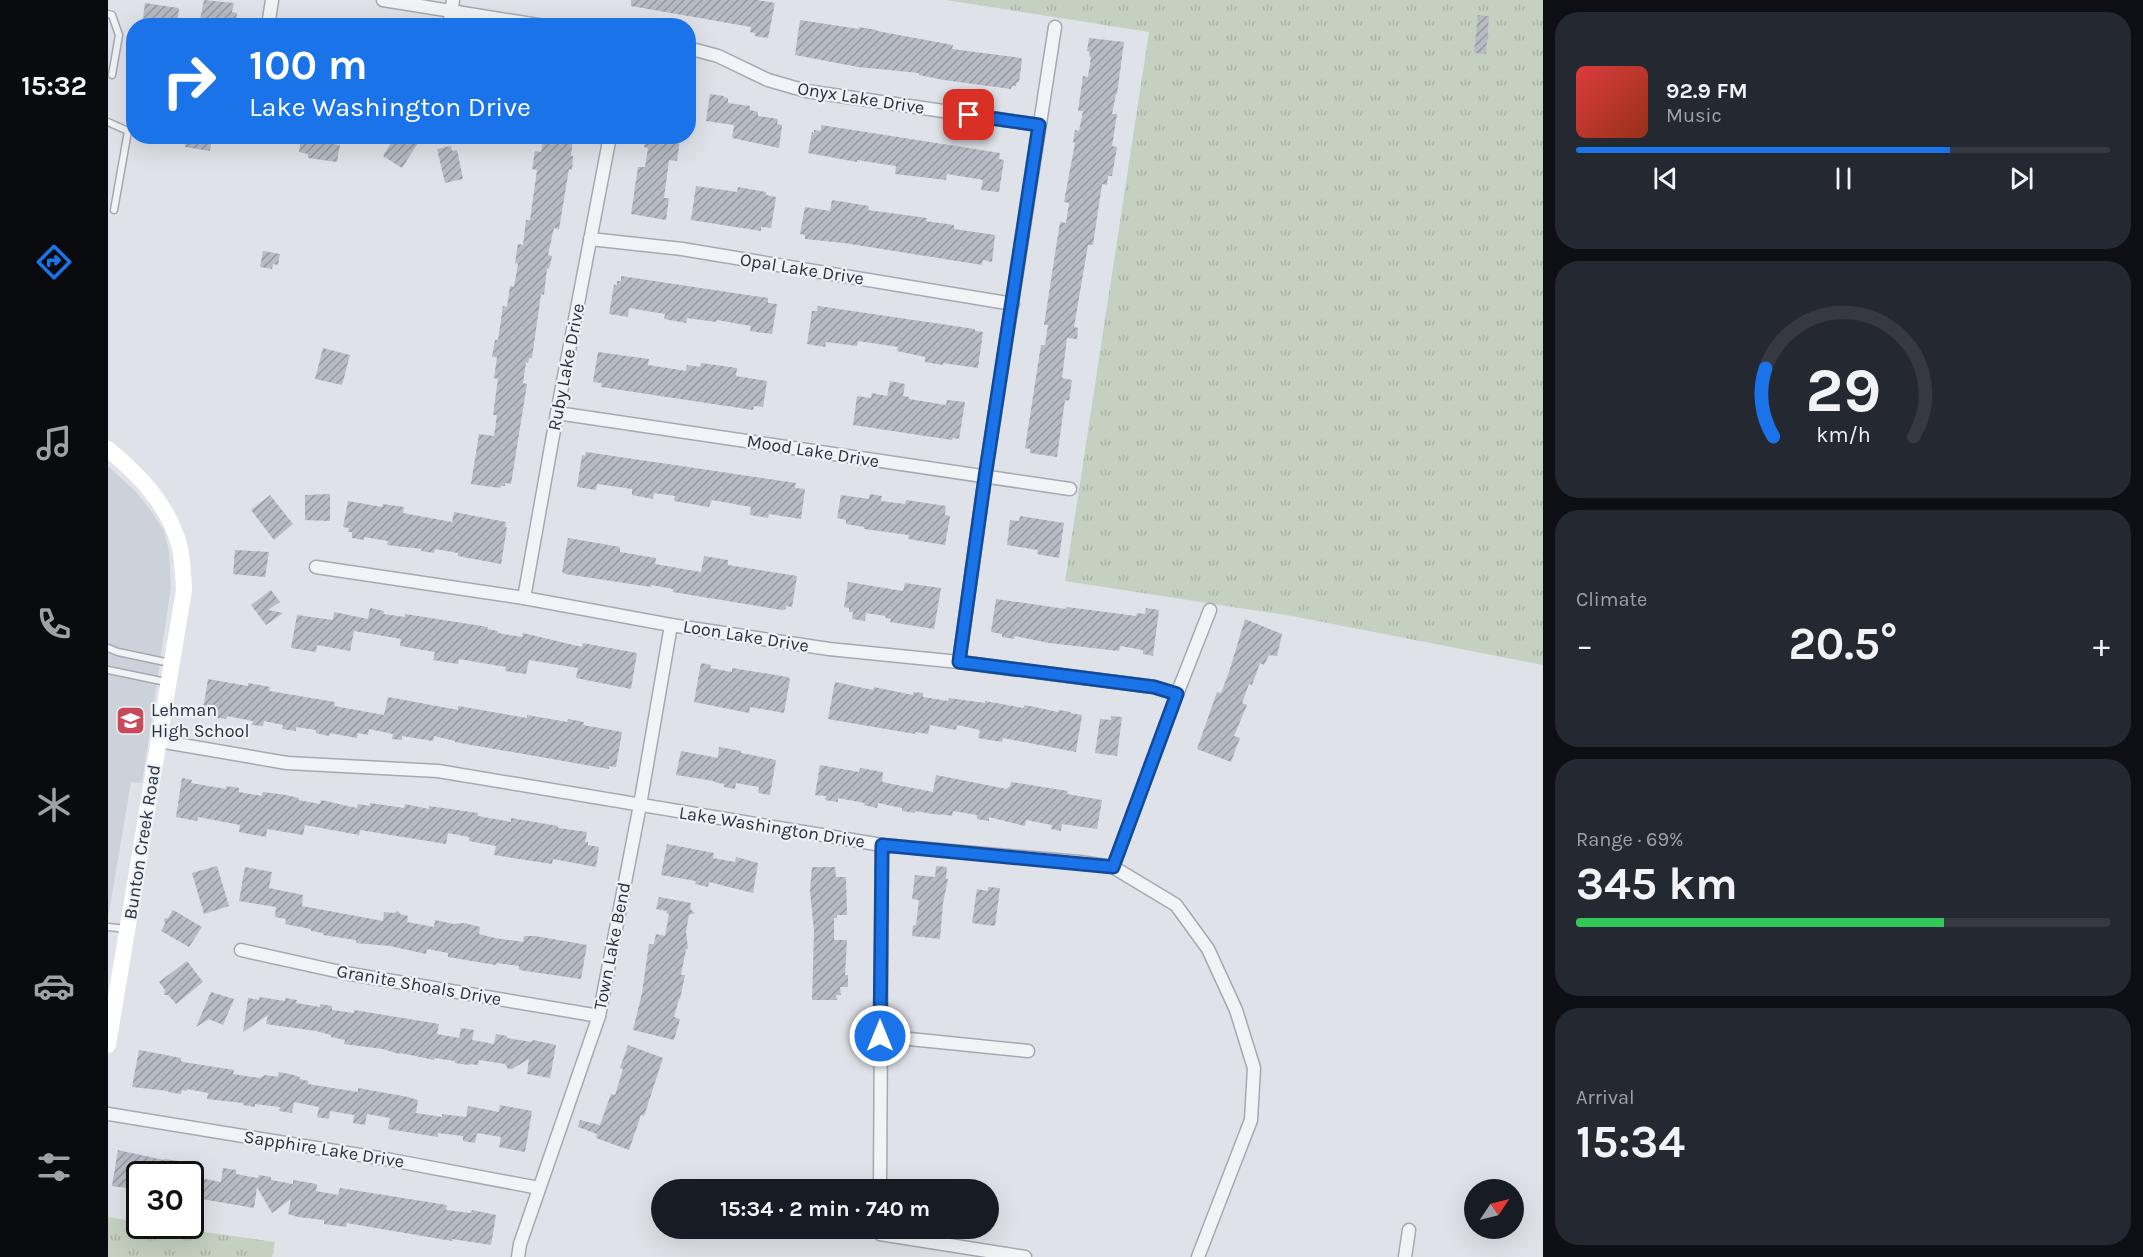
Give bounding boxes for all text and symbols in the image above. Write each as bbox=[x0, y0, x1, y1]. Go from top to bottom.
text: 100 m bbox=[249, 40, 368, 90]
icon: right bbox=[150, 42, 228, 120]
text: 15:32 bbox=[21, 70, 87, 102]
street label: Onyx Lake Drive bbox=[796, 77, 926, 119]
text: 92.9 FM bbox=[1666, 78, 1748, 104]
pin bbox=[943, 89, 994, 140]
text: Lake Washington Drive bbox=[249, 91, 531, 123]
icon: arrive bbox=[952, 98, 985, 131]
text: Music bbox=[1666, 104, 1722, 127]
icon: previous bbox=[1649, 162, 1682, 195]
icon: pause bbox=[1827, 162, 1860, 195]
icon: next bbox=[2005, 162, 2038, 195]
icon: directions bbox=[33, 241, 75, 283]
street label: Opal Lake Drive bbox=[738, 248, 866, 290]
street label: Ruby Lake Drive bbox=[543, 301, 589, 433]
text: 29 bbox=[1805, 354, 1881, 427]
icon: music bbox=[33, 422, 75, 464]
text: km/h bbox=[1816, 422, 1870, 447]
street label: Mood Lake Drive bbox=[745, 430, 881, 472]
text: Climate bbox=[1576, 588, 1647, 611]
icon: phone bbox=[33, 603, 75, 645]
street label: Loon Lake Drive bbox=[681, 615, 811, 657]
text: 20.5° bbox=[1788, 618, 1898, 670]
text: − bbox=[1576, 626, 1593, 664]
text: + bbox=[2093, 626, 2110, 664]
place label: Lehman High School bbox=[151, 699, 249, 742]
school or university icon: Lehman High School bbox=[114, 704, 146, 736]
street label: Bunton Creek Road bbox=[119, 763, 165, 921]
icon: climate bbox=[33, 784, 75, 826]
street label: Lake Washington Drive bbox=[677, 801, 867, 853]
text: Range · 69% bbox=[1576, 828, 1684, 851]
text: 345 km bbox=[1576, 858, 1738, 910]
street label: Town Lake Bend bbox=[589, 880, 635, 1012]
street label: Granite Shoals Drive bbox=[335, 960, 503, 1010]
icon: car bbox=[33, 965, 75, 1007]
position arrow bbox=[848, 1004, 912, 1068]
text: Arrival bbox=[1576, 1086, 1635, 1109]
text: 15:34 bbox=[1576, 1116, 1685, 1168]
street label: Sapphire Lake Drive bbox=[242, 1125, 406, 1173]
icon: filters bbox=[33, 1146, 75, 1188]
speed limit sign: 30 bbox=[126, 1161, 204, 1239]
north arrow bbox=[1464, 1179, 1524, 1239]
map controls bbox=[1464, 1179, 1524, 1239]
text: 15:34 · 2 min · 740 m bbox=[720, 1196, 930, 1222]

